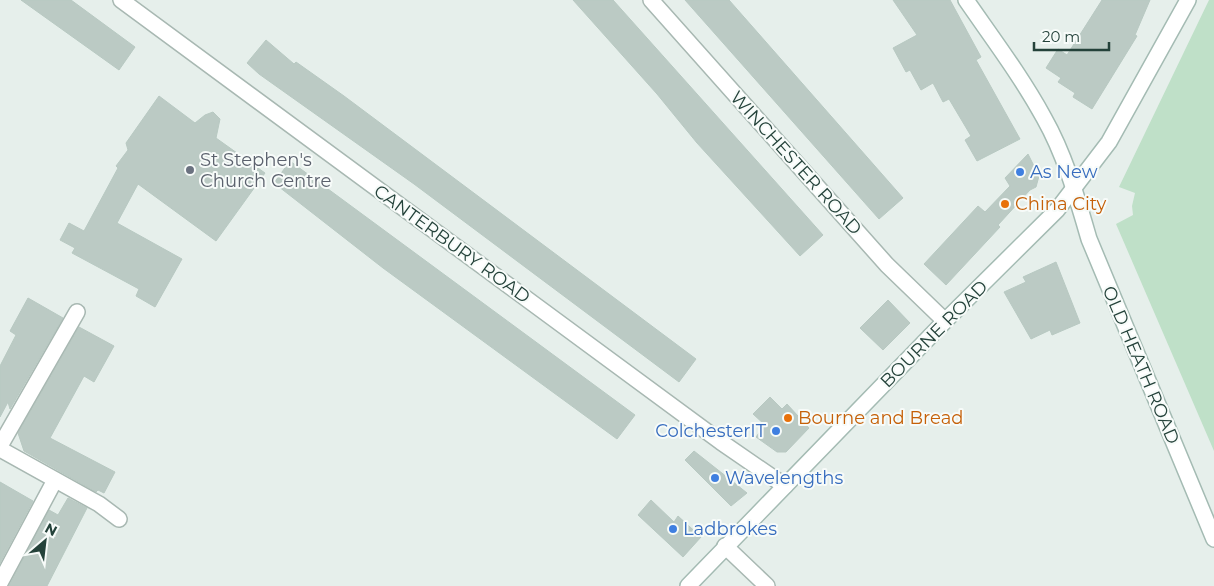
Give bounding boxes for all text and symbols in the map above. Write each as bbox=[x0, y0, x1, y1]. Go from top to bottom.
scale bar bbox=[1034, 20, 1109, 52]
text: 20 m bbox=[1042, 27, 1080, 46]
street label: WINCHESTER ROAD bbox=[726, 87, 866, 239]
place label: St Stephen's Church Centre bbox=[200, 149, 332, 192]
place label: As New bbox=[1030, 161, 1098, 183]
marker: St Stephen's Church Centre bbox=[184, 164, 196, 176]
marker: As New bbox=[1014, 166, 1026, 178]
street label: CANTERBURY ROAD bbox=[370, 180, 534, 308]
place label: China City bbox=[1015, 193, 1106, 215]
marker: China City bbox=[999, 198, 1011, 210]
street label: BOURNE ROAD bbox=[876, 276, 992, 392]
street label: OLD HEATH ROAD bbox=[1098, 283, 1184, 447]
place label: Bourne and Bread bbox=[798, 407, 963, 429]
marker: Bourne and Bread bbox=[782, 412, 794, 424]
place label: ColchesterIT bbox=[655, 420, 767, 442]
marker: ColchesterIT bbox=[770, 425, 782, 437]
place label: Wavelengths bbox=[725, 467, 843, 489]
marker: Wavelengths bbox=[709, 472, 721, 484]
north arrow bbox=[20, 516, 70, 566]
place label: Ladbrokes bbox=[683, 518, 777, 540]
text: N bbox=[42, 519, 60, 540]
marker: Ladbrokes bbox=[667, 523, 679, 535]

